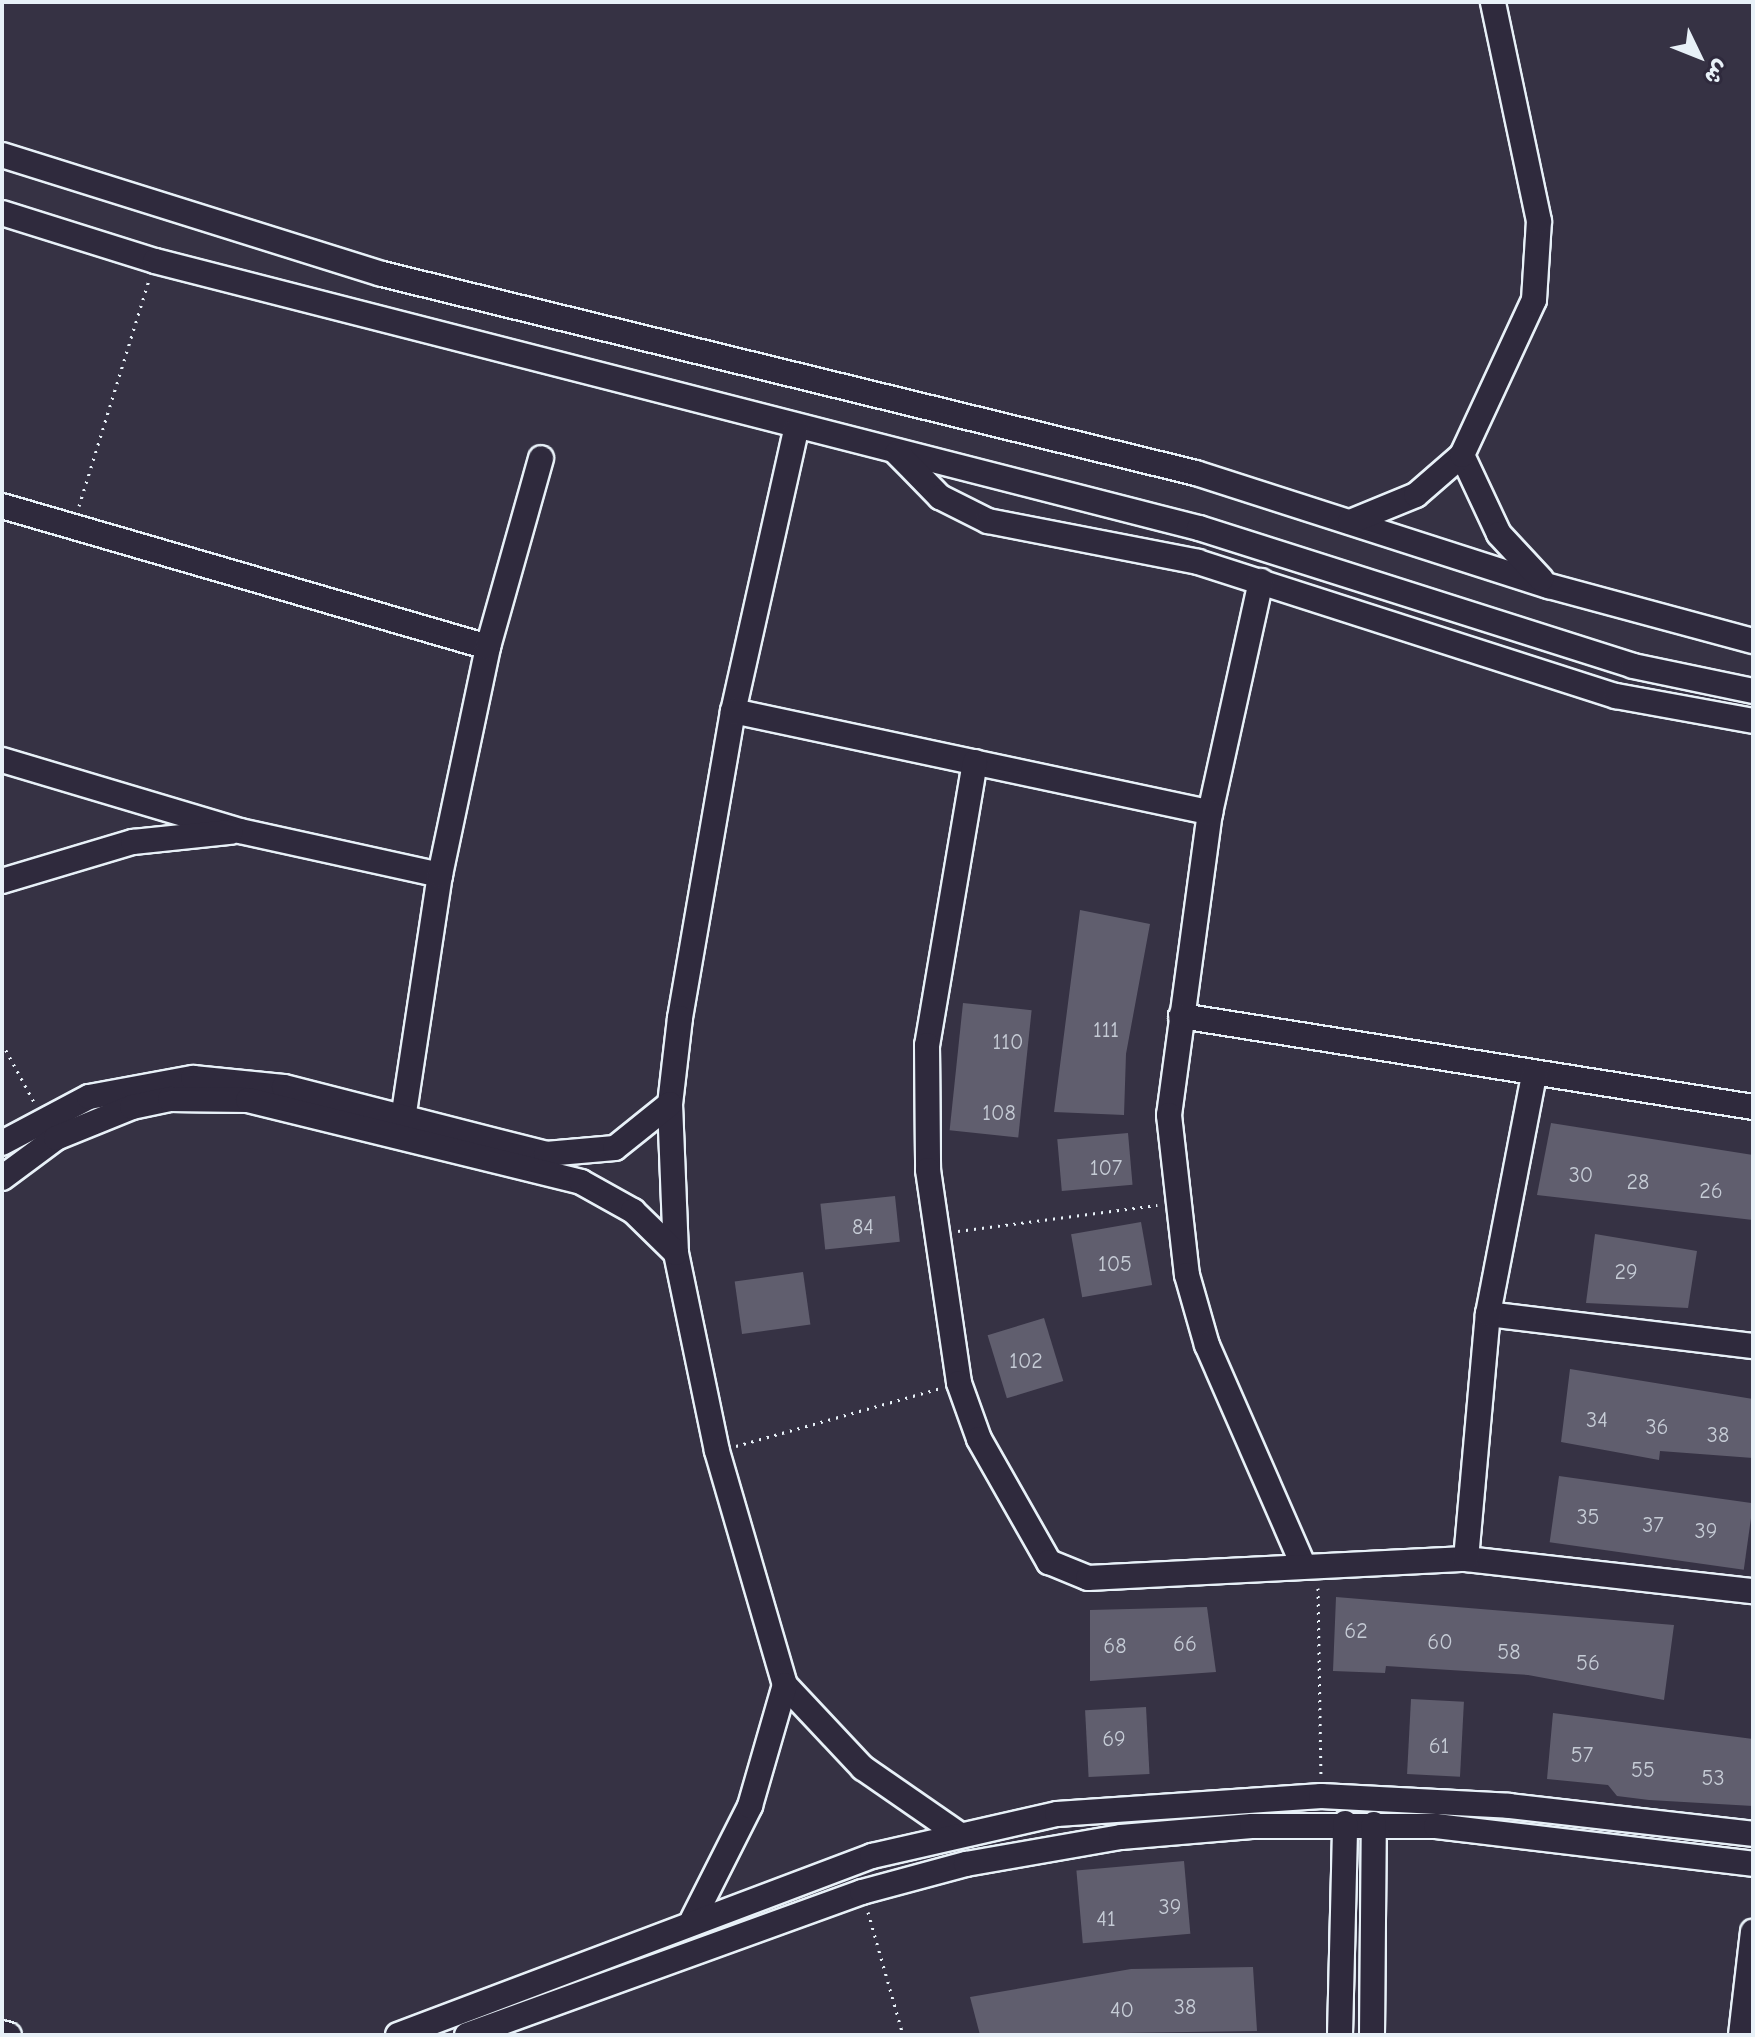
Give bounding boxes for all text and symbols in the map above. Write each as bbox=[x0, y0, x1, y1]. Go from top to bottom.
north arrow bbox=[1659, 16, 1739, 96]
text: ش bbox=[1699, 55, 1734, 90]
house number: 111 bbox=[1093, 1018, 1119, 1044]
house number: 110 bbox=[993, 1030, 1023, 1056]
house number: 108 bbox=[982, 1101, 1016, 1127]
house number: 107 bbox=[1090, 1156, 1122, 1182]
house number: 30 bbox=[1569, 1163, 1593, 1189]
house number: 28 bbox=[1627, 1170, 1649, 1196]
house number: 26 bbox=[1699, 1179, 1723, 1205]
house number: 84 bbox=[852, 1215, 874, 1241]
house number: 105 bbox=[1098, 1252, 1132, 1278]
house number: 29 bbox=[1614, 1260, 1638, 1286]
house number: 102 bbox=[1009, 1349, 1043, 1375]
house number: 34 bbox=[1586, 1408, 1608, 1434]
house number: 36 bbox=[1645, 1415, 1669, 1441]
house number: 38 bbox=[1707, 1423, 1729, 1449]
house number: 35 bbox=[1576, 1505, 1600, 1531]
house number: 37 bbox=[1642, 1513, 1664, 1539]
house number: 39 bbox=[1695, 1519, 1717, 1545]
house number: 62 bbox=[1344, 1619, 1368, 1645]
house number: 60 bbox=[1427, 1630, 1453, 1656]
house number: 66 bbox=[1173, 1632, 1197, 1658]
house number: 68 bbox=[1103, 1634, 1127, 1660]
house number: 58 bbox=[1497, 1640, 1521, 1666]
house number: 56 bbox=[1576, 1651, 1600, 1677]
house number: 69 bbox=[1102, 1727, 1126, 1753]
house number: 61 bbox=[1429, 1734, 1449, 1760]
house number: 57 bbox=[1571, 1743, 1593, 1769]
house number: 55 bbox=[1631, 1758, 1655, 1784]
house number: 53 bbox=[1701, 1766, 1725, 1792]
house number: 39 bbox=[1159, 1895, 1181, 1921]
house number: 41 bbox=[1096, 1907, 1116, 1933]
house number: 38 bbox=[1174, 1995, 1196, 2021]
house number: 40 bbox=[1110, 1998, 1134, 2024]

